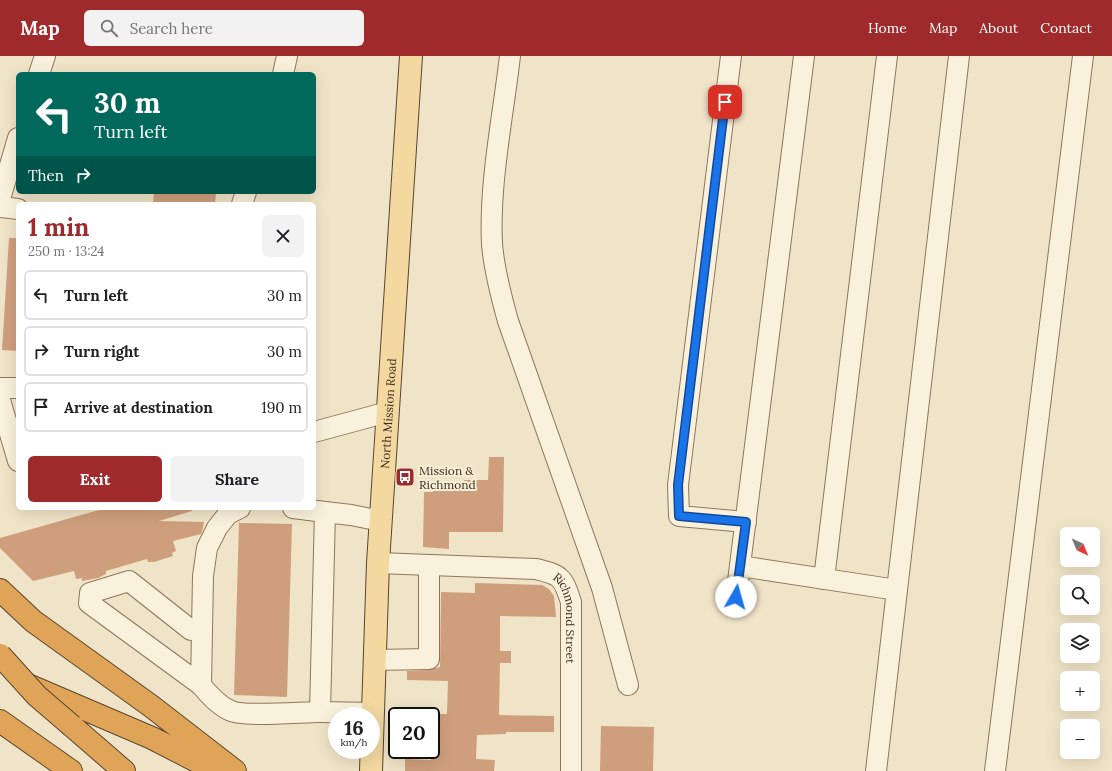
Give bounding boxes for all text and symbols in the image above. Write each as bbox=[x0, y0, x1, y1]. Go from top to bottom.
search box bbox=[84, 10, 364, 46]
text: Map bbox=[20, 16, 60, 40]
icon: search bbox=[98, 17, 120, 39]
text: Search here bbox=[130, 19, 213, 38]
text: Home bbox=[868, 19, 907, 37]
text: Map bbox=[929, 19, 957, 37]
text: About bbox=[979, 19, 1018, 37]
text: Contact bbox=[1040, 19, 1092, 37]
text: 30 m bbox=[94, 85, 161, 121]
pin bbox=[708, 85, 742, 119]
icon: left bbox=[28, 88, 80, 140]
icon: arrive bbox=[714, 91, 736, 113]
text: Turn left bbox=[94, 120, 167, 143]
icon: right bbox=[72, 164, 94, 186]
text: Then bbox=[28, 166, 64, 185]
text: 1 min bbox=[28, 212, 89, 243]
button: close bbox=[262, 215, 304, 257]
text: 250 m · 13:24 bbox=[28, 243, 104, 260]
icon: left bbox=[30, 284, 52, 306]
text: Turn left bbox=[64, 286, 128, 305]
text: 30 m bbox=[267, 286, 302, 305]
icon: right bbox=[30, 340, 52, 362]
text: Turn right bbox=[64, 342, 140, 361]
text: 30 m bbox=[267, 342, 302, 361]
street label: North Mission Road bbox=[377, 358, 399, 469]
icon: arrive bbox=[30, 396, 52, 418]
text: Arrive at destination bbox=[64, 398, 213, 417]
text: 190 m bbox=[261, 398, 302, 417]
button: Exit bbox=[28, 456, 162, 502]
button: Share bbox=[170, 456, 304, 502]
place label: Mission & Richmond bbox=[419, 463, 476, 492]
bus stop icon: Mission & Richmond bbox=[394, 466, 416, 488]
north arrow bbox=[1060, 527, 1100, 567]
map controls bbox=[1060, 527, 1100, 759]
street label: Richmond Street bbox=[551, 569, 579, 664]
button: search bbox=[1060, 575, 1100, 615]
position arrow bbox=[715, 576, 757, 618]
button: layers bbox=[1060, 623, 1100, 663]
button: + bbox=[1060, 671, 1100, 711]
speed limit sign: 20 bbox=[388, 707, 440, 759]
text: 16 bbox=[344, 715, 364, 740]
button: − bbox=[1060, 719, 1100, 759]
text: km/h bbox=[340, 736, 368, 749]

